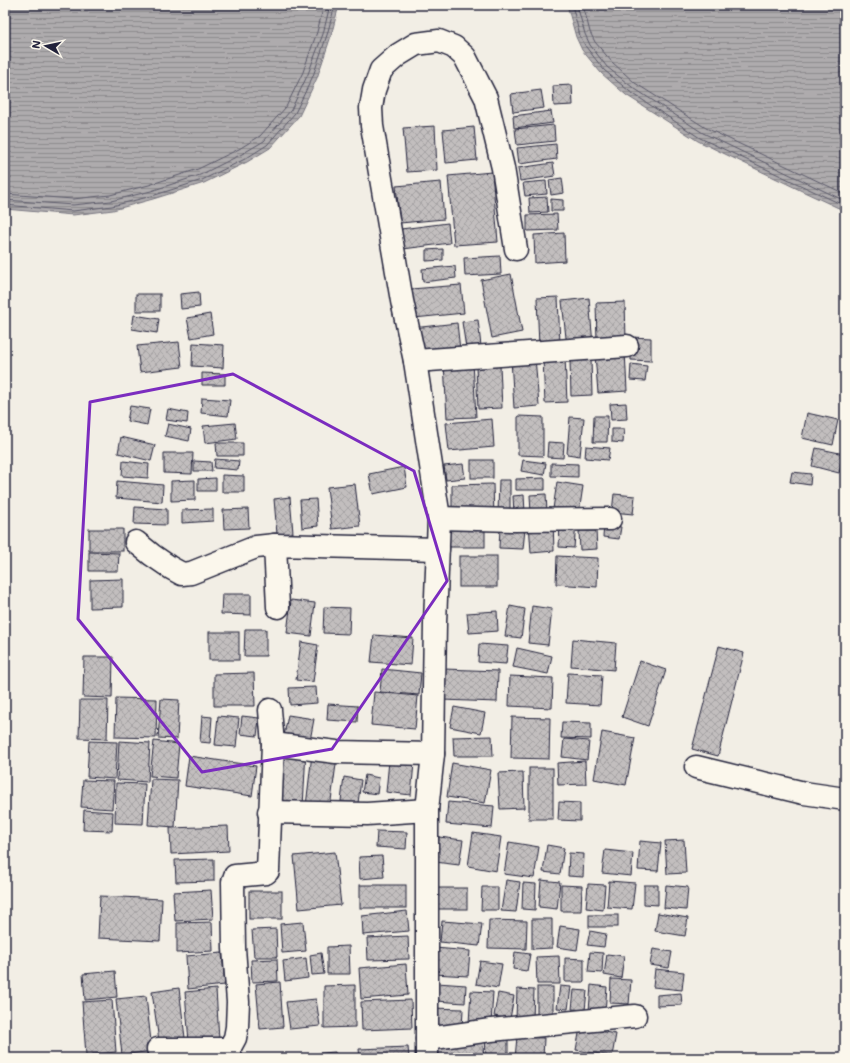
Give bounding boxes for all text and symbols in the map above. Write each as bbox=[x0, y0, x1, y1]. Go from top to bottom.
north arrow bbox=[26, 26, 66, 66]
text: N bbox=[28, 39, 44, 50]

